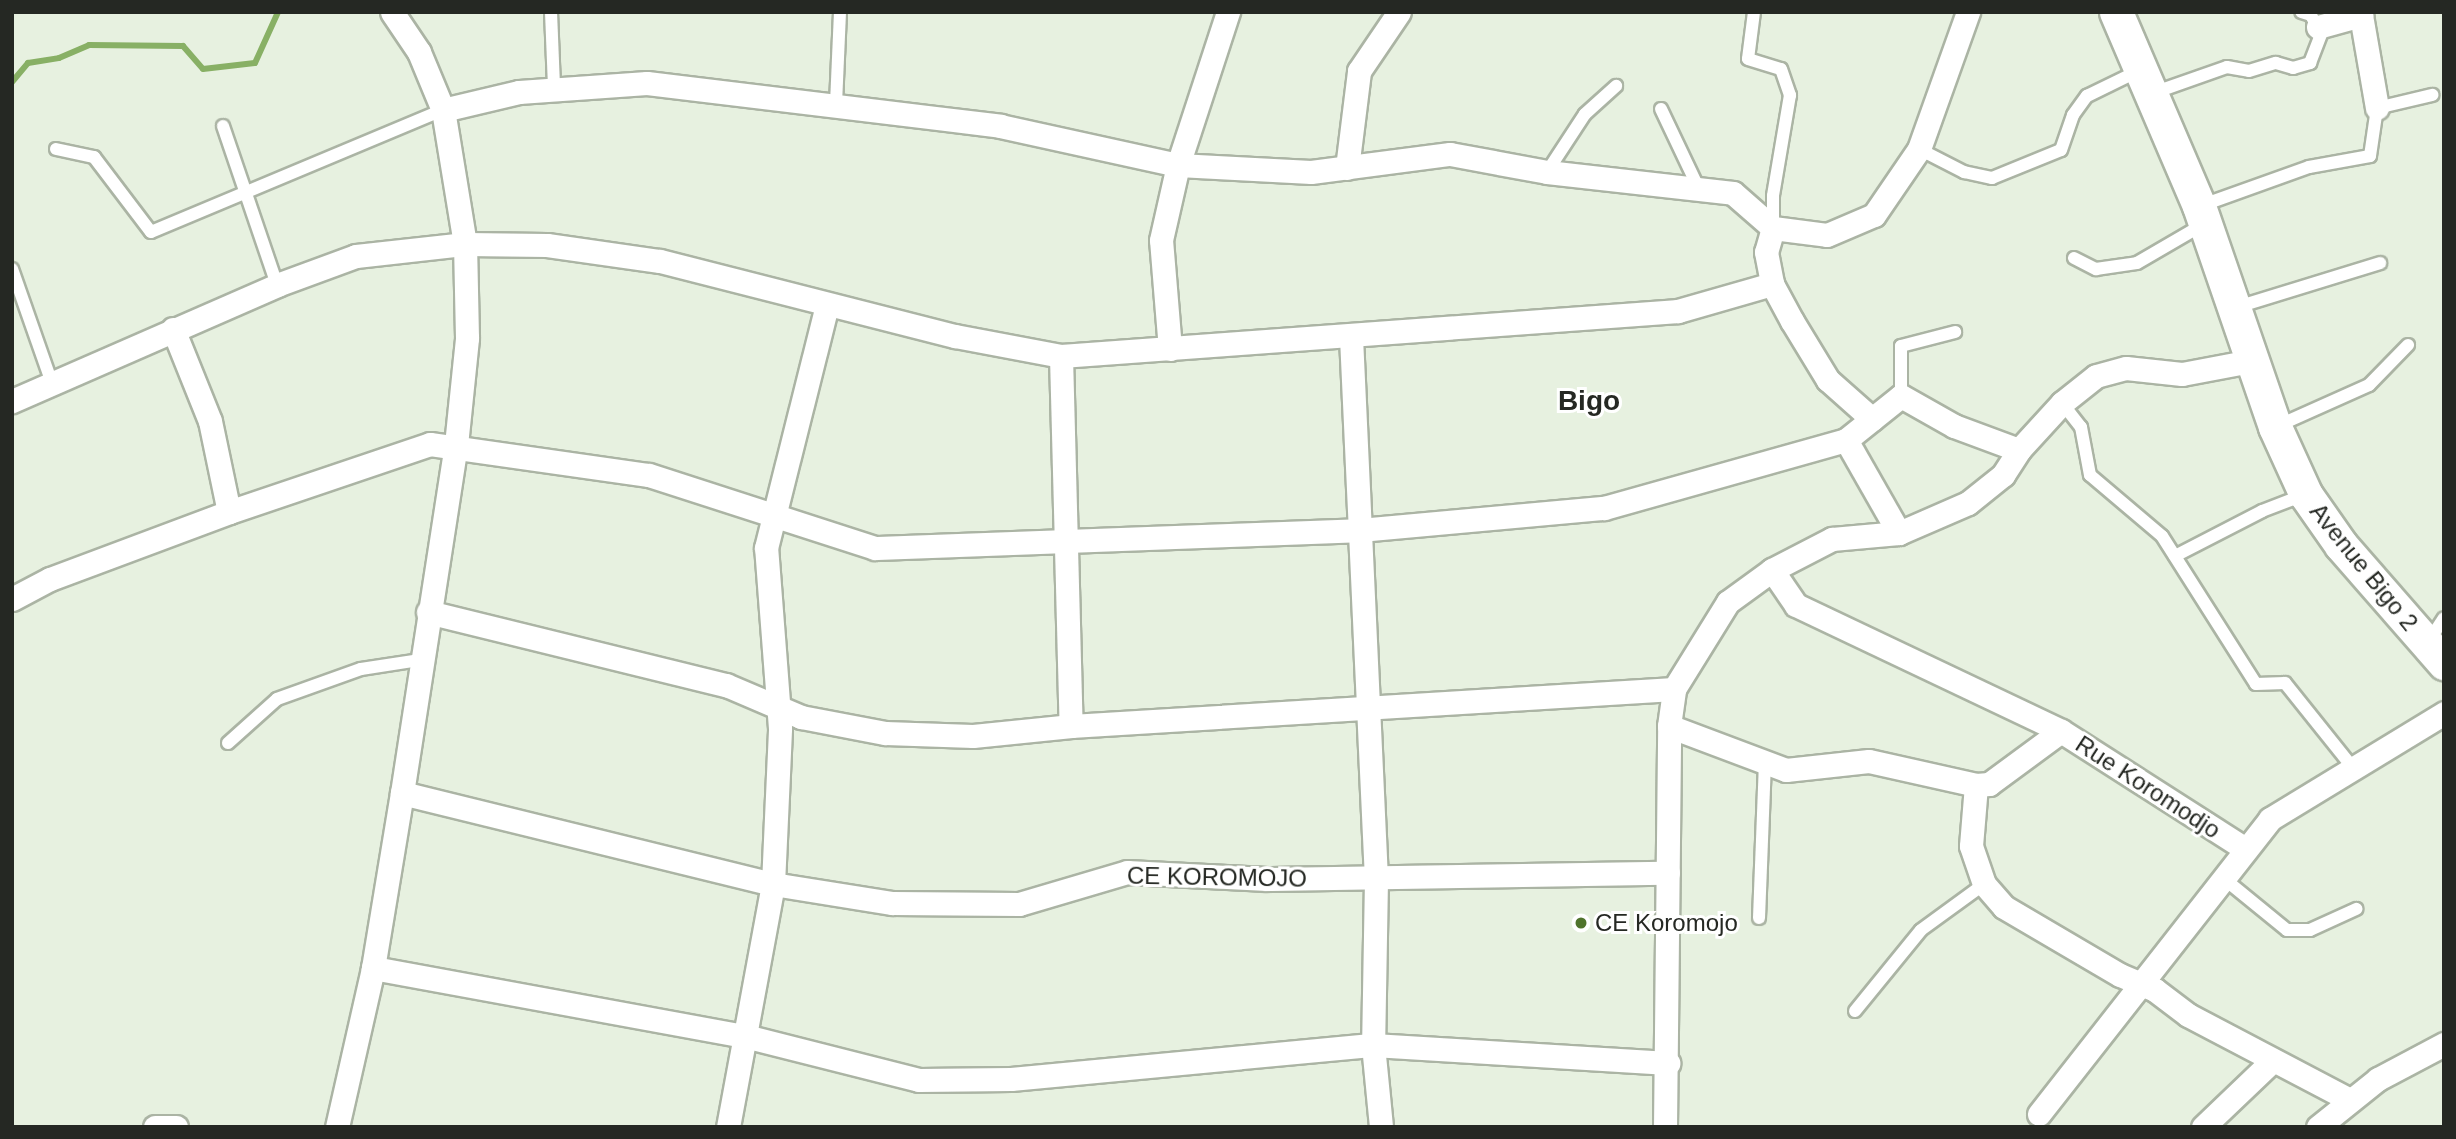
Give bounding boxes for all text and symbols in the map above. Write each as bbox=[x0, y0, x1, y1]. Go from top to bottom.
district label: Bigo bbox=[1558, 384, 1620, 418]
street label: Avenue Bigo 2 bbox=[2304, 497, 2424, 637]
street label: Rue Koromodjo bbox=[2070, 730, 2226, 844]
street label: CE KOROMOJO bbox=[1127, 861, 1307, 893]
place label: CE Koromojo bbox=[1595, 909, 1738, 937]
marker: CE Koromojo bbox=[1573, 915, 1589, 931]

